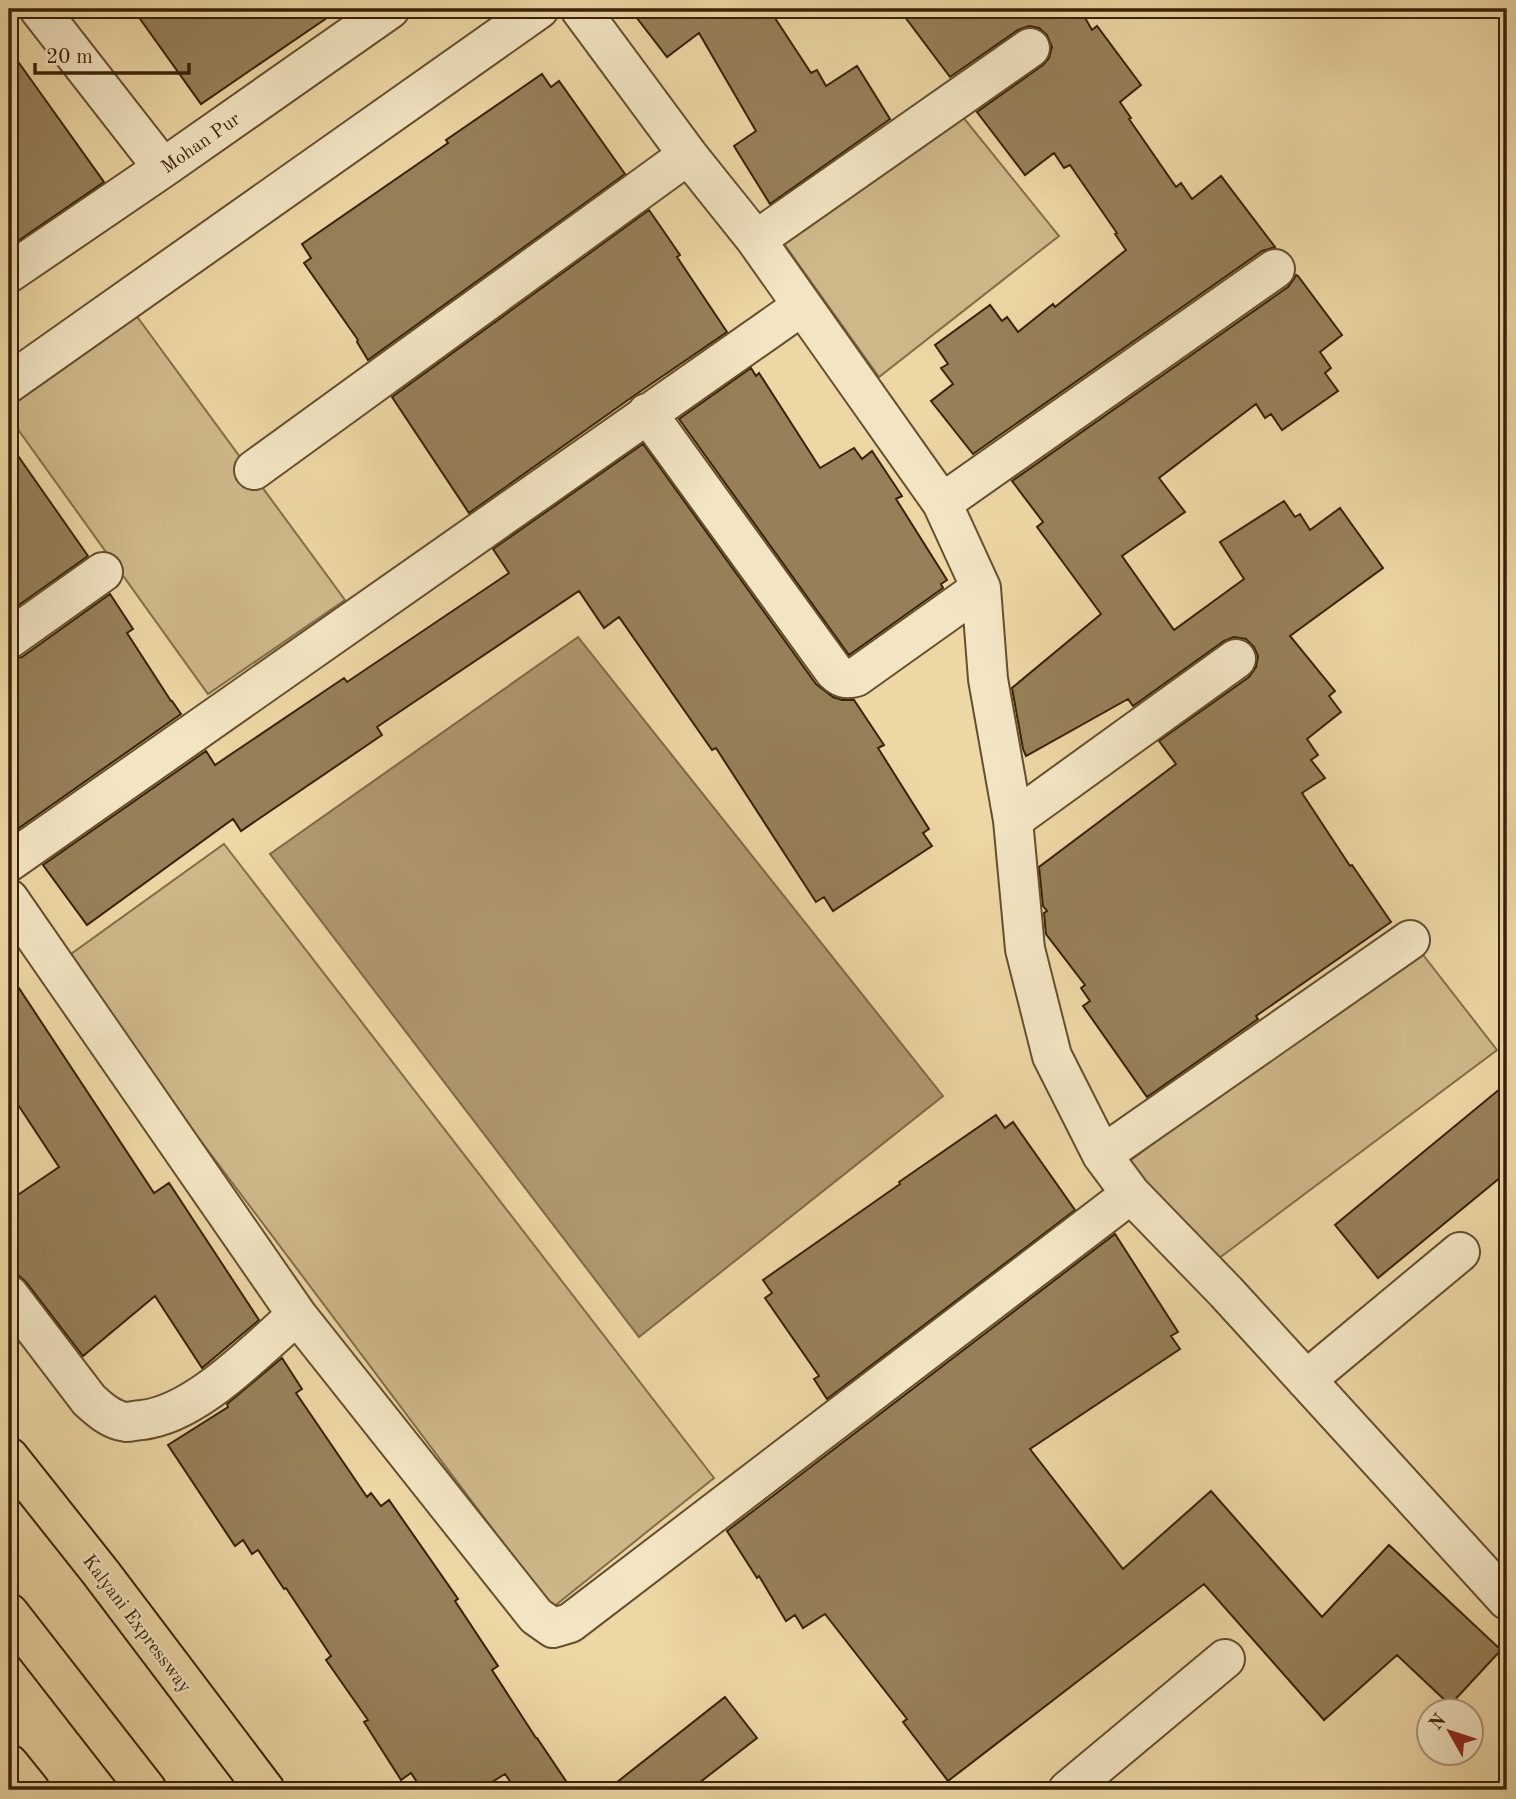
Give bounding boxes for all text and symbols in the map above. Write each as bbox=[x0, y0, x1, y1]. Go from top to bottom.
scale bar bbox=[35, 32, 189, 76]
text: 20 m bbox=[46, 47, 93, 68]
street label: Mohan Pur bbox=[159, 110, 245, 178]
street label: Kalyani Expressway bbox=[78, 1552, 194, 1697]
north arrow bbox=[1414, 1698, 1484, 1768]
text: N bbox=[1427, 1711, 1451, 1734]

